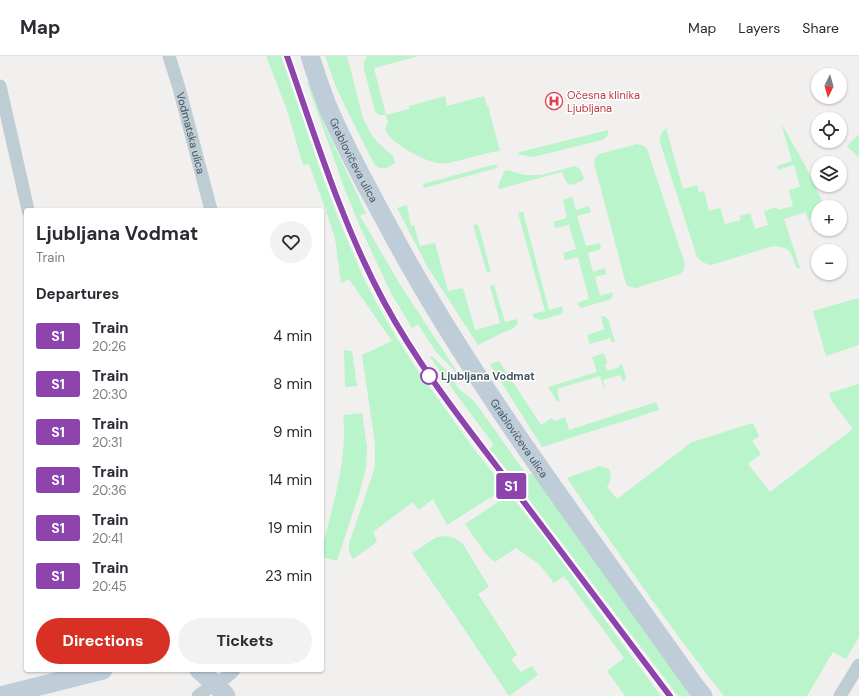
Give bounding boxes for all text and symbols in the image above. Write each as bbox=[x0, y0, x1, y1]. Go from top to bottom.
text: Map bbox=[20, 15, 60, 40]
text: Map bbox=[688, 19, 716, 37]
text: Layers bbox=[738, 19, 780, 37]
text: Share bbox=[802, 19, 839, 37]
north arrow bbox=[811, 68, 847, 104]
map controls bbox=[811, 68, 847, 280]
place label: Očesna klinika Ljubljana bbox=[567, 88, 640, 115]
street label: Vodmatska ulica bbox=[173, 91, 208, 175]
hospital icon: Očesna klinika Ljubljana bbox=[544, 91, 564, 111]
button: locate bbox=[811, 112, 847, 148]
street label: Grablovičeva ulica bbox=[326, 116, 381, 205]
button: layers bbox=[811, 156, 847, 192]
button: + bbox=[811, 200, 847, 236]
text: Ljubljana Vodmat bbox=[36, 221, 198, 246]
button: heart bbox=[270, 221, 312, 263]
button: − bbox=[811, 244, 847, 280]
text: Train bbox=[36, 249, 65, 266]
text: Departures bbox=[36, 284, 119, 304]
text: Train bbox=[92, 318, 129, 338]
text: 4 min bbox=[273, 326, 312, 346]
text: S1 bbox=[51, 327, 65, 345]
text: 20:26 bbox=[92, 338, 127, 355]
text: Train bbox=[92, 366, 129, 386]
marker: Ljubljana Vodmat bbox=[420, 367, 438, 385]
place label: Ljubljana Vodmat bbox=[441, 369, 535, 383]
text: 8 min bbox=[273, 374, 312, 394]
text: S1 bbox=[51, 375, 65, 393]
text: 20:30 bbox=[92, 386, 127, 403]
street label: Grablovičeva ulica bbox=[487, 396, 551, 480]
text: Train bbox=[92, 414, 129, 434]
text: 9 min bbox=[273, 422, 312, 442]
text: S1 bbox=[51, 423, 65, 441]
text: 20:31 bbox=[92, 434, 122, 451]
text: Train bbox=[92, 462, 129, 482]
text: 14 min bbox=[269, 470, 312, 490]
text: S1 bbox=[51, 471, 65, 489]
line badge: S1 bbox=[493, 473, 529, 499]
text: S1 bbox=[504, 477, 518, 495]
text: 20:36 bbox=[92, 482, 127, 499]
text: Train bbox=[92, 510, 129, 530]
text: 19 min bbox=[268, 518, 312, 538]
text: S1 bbox=[51, 519, 65, 537]
text: 20:41 bbox=[92, 530, 123, 547]
text: Train bbox=[92, 558, 129, 578]
text: 23 min bbox=[265, 566, 312, 586]
text: S1 bbox=[51, 567, 65, 585]
text: 20:45 bbox=[92, 578, 127, 595]
button: Directions bbox=[36, 618, 170, 664]
button: Tickets bbox=[178, 618, 312, 664]

